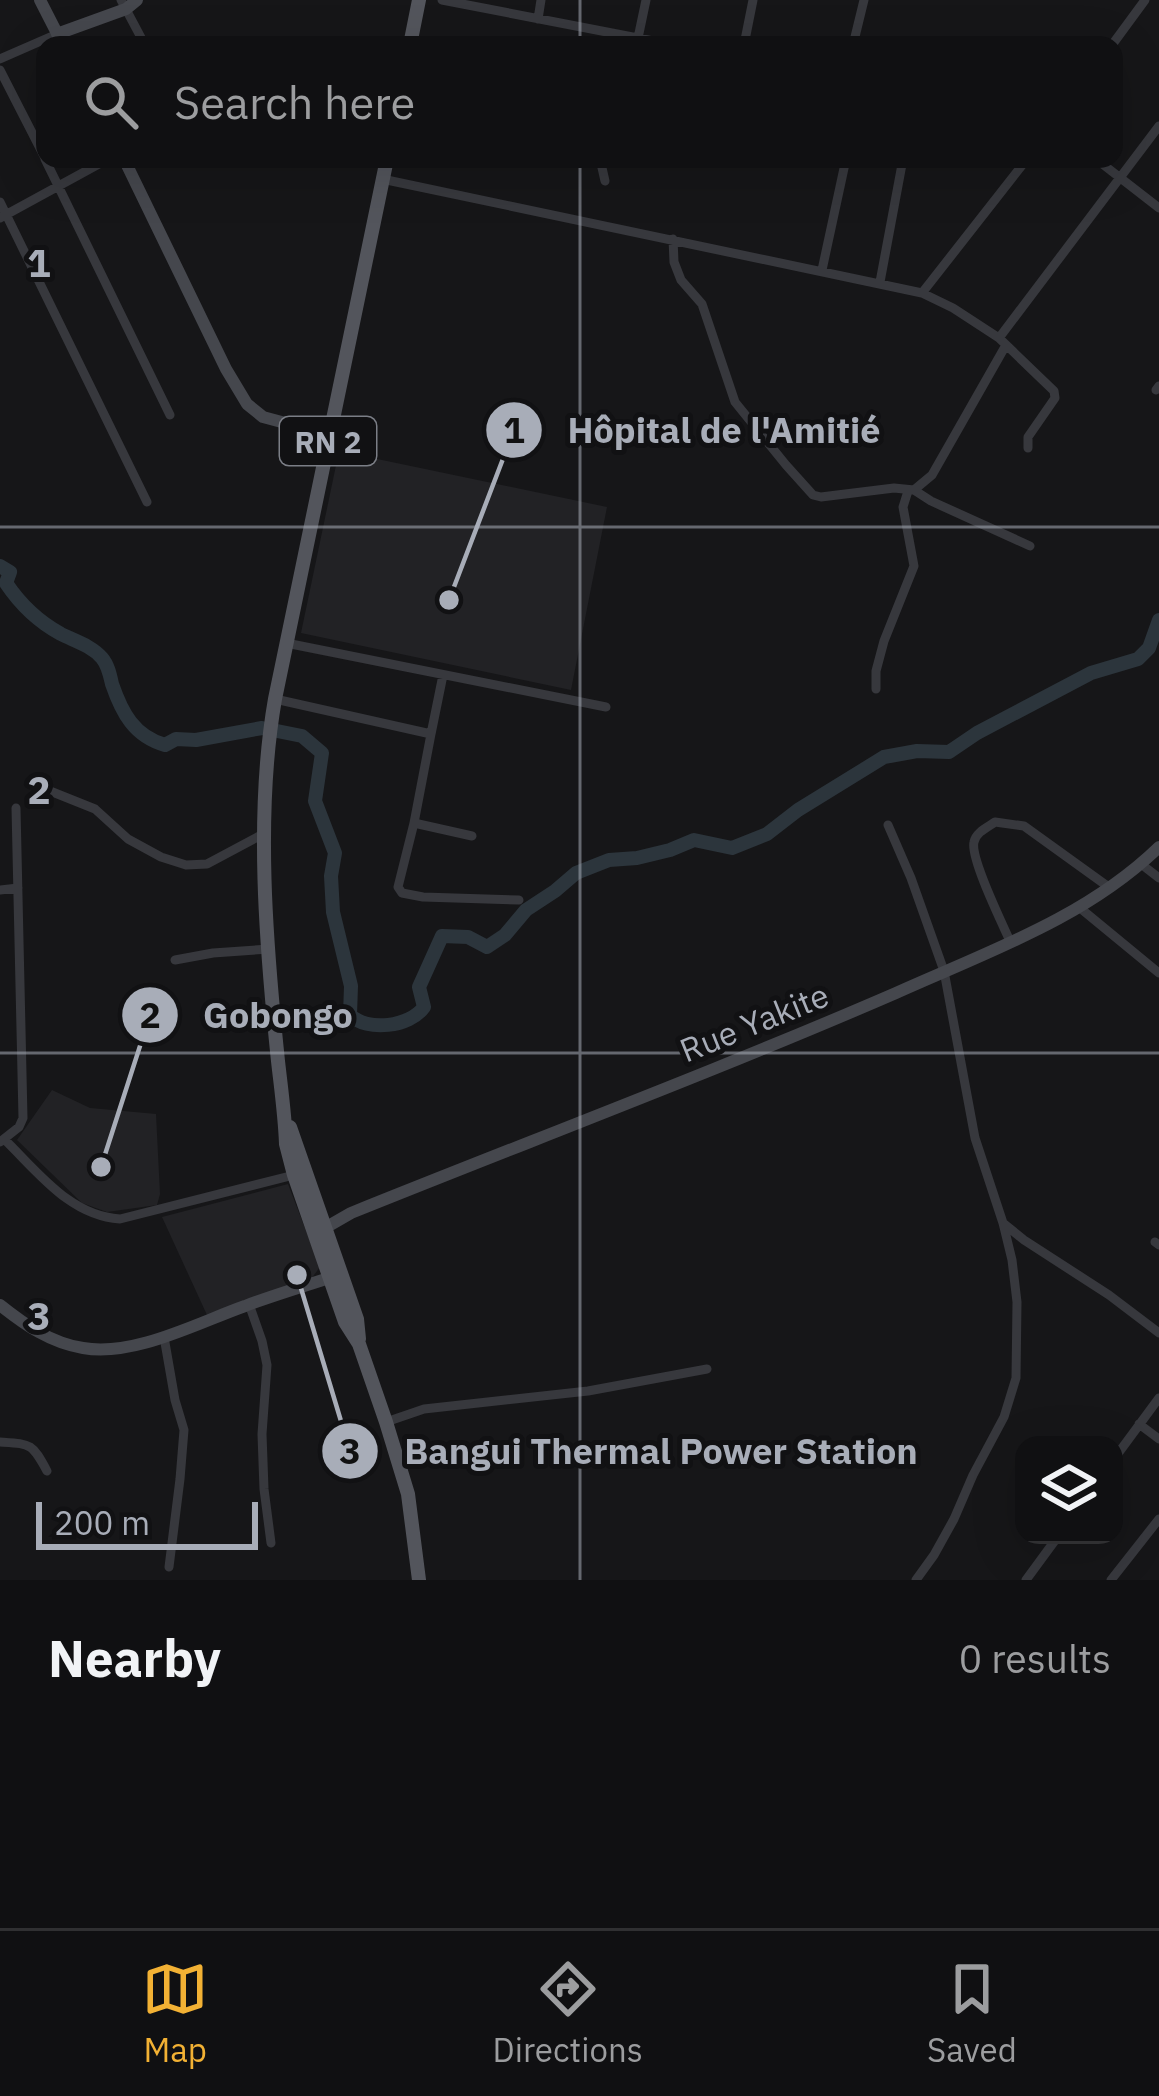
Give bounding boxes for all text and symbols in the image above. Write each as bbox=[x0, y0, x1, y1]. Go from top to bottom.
search box bbox=[36, 36, 1123, 168]
icon: search bbox=[78, 69, 144, 135]
text: Search here bbox=[174, 73, 415, 131]
text: 1 bbox=[27, 237, 51, 288]
callout: Hôpital de l'Amitié bbox=[484, 394, 905, 466]
text: 1 bbox=[503, 406, 525, 453]
text: Hôpital de l'Amitié bbox=[567, 406, 881, 453]
road number: RN 2 bbox=[280, 417, 376, 465]
text: 2 bbox=[27, 764, 51, 815]
street label: Rue Yakite bbox=[673, 973, 835, 1071]
callout: Gobongo bbox=[120, 979, 377, 1051]
text: 2 bbox=[139, 991, 161, 1038]
text: Gobongo bbox=[203, 991, 353, 1038]
text: 3 bbox=[27, 1290, 51, 1341]
callout: Bangui Thermal Power Station bbox=[320, 1415, 942, 1487]
text: 3 bbox=[339, 1427, 361, 1474]
text: Bangui Thermal Power Station bbox=[404, 1427, 918, 1474]
map controls bbox=[1015, 1436, 1123, 1544]
button: layers bbox=[1015, 1436, 1123, 1544]
scale bar bbox=[36, 1496, 258, 1549]
text: 200 m bbox=[54, 1501, 150, 1544]
text: Nearby bbox=[48, 1625, 221, 1691]
text: 0 results bbox=[959, 1633, 1111, 1684]
tab: Map bbox=[142, 1956, 208, 2071]
tab: Directions bbox=[493, 1956, 643, 2071]
tab: Saved bbox=[927, 1956, 1017, 2071]

